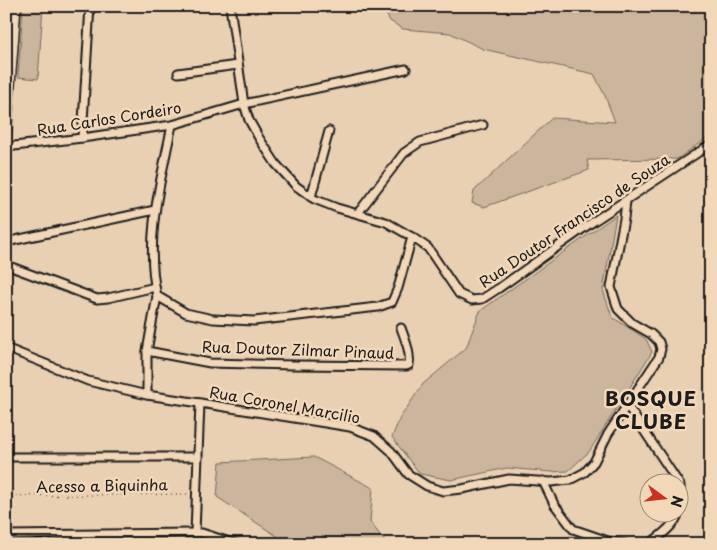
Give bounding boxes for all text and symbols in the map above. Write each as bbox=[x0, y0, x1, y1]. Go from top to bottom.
street label: Rua Carlos Cordeiro bbox=[35, 95, 183, 141]
street label: Rua Doutor Francisco de Souza bbox=[474, 147, 675, 293]
street label: Rua Doutor Zilmar Pinaud bbox=[202, 334, 394, 364]
street label: Rua Coronel Marcilio bbox=[208, 379, 362, 429]
district label: BOSQUE CLUBE bbox=[605, 383, 697, 436]
street label: Acesso a Biquinha bbox=[36, 472, 169, 498]
north arrow bbox=[640, 472, 690, 522]
text: N bbox=[665, 493, 689, 510]

